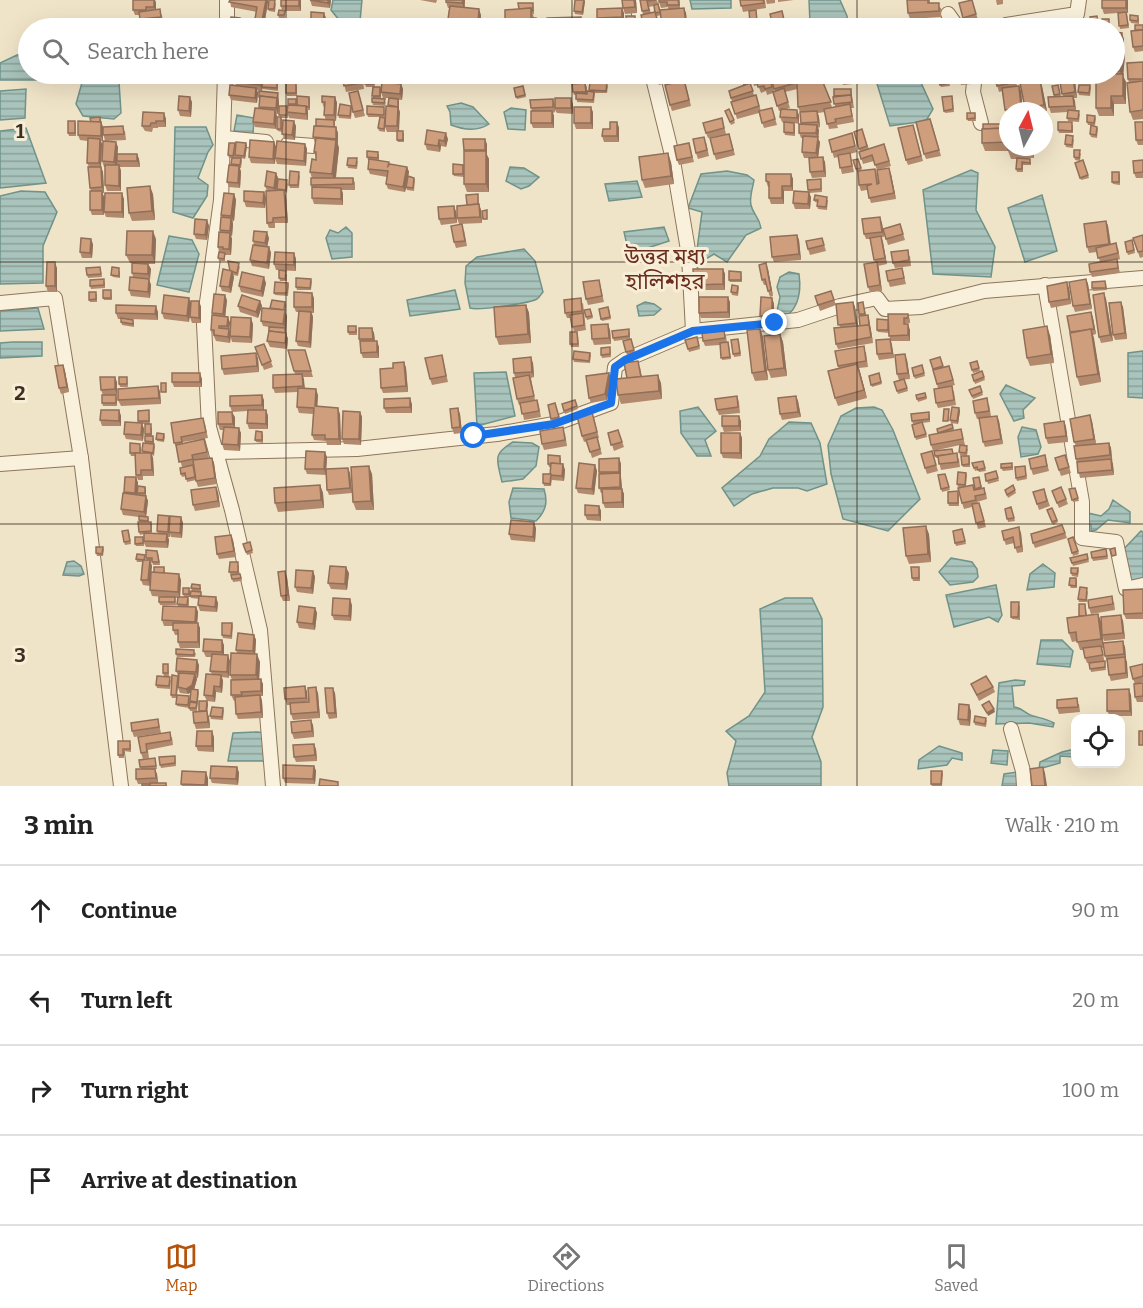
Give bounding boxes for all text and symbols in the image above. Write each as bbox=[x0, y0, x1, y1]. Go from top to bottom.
search box bbox=[18, 18, 1125, 84]
icon: search bbox=[39, 35, 72, 68]
text: Search here bbox=[87, 38, 209, 65]
north arrow bbox=[999, 102, 1053, 156]
text: 1 bbox=[16, 119, 25, 143]
district label: উত্তর মধ্য হালিশহর bbox=[623, 243, 707, 295]
route end bbox=[761, 309, 787, 335]
text: 2 bbox=[14, 381, 26, 405]
route start bbox=[460, 422, 486, 448]
text: 3 bbox=[14, 643, 26, 667]
map controls bbox=[1071, 714, 1125, 768]
button: locate bbox=[1071, 714, 1125, 768]
text: 3 min bbox=[24, 810, 93, 841]
text: Walk · 210 m bbox=[1005, 813, 1119, 837]
icon: ahead bbox=[24, 894, 57, 927]
text: Continue bbox=[81, 897, 177, 924]
text: 90 m bbox=[1071, 898, 1119, 922]
icon: left bbox=[24, 984, 57, 1017]
text: Turn left bbox=[81, 987, 173, 1014]
text: 20 m bbox=[1072, 988, 1119, 1012]
icon: right bbox=[24, 1074, 57, 1107]
text: Turn right bbox=[81, 1077, 189, 1104]
text: 100 m bbox=[1062, 1078, 1119, 1102]
icon: arrive bbox=[24, 1164, 57, 1197]
text: Arrive at destination bbox=[81, 1167, 297, 1194]
tab: Map bbox=[165, 1240, 198, 1295]
tab: Directions bbox=[528, 1240, 605, 1295]
tab: Saved bbox=[934, 1240, 978, 1295]

